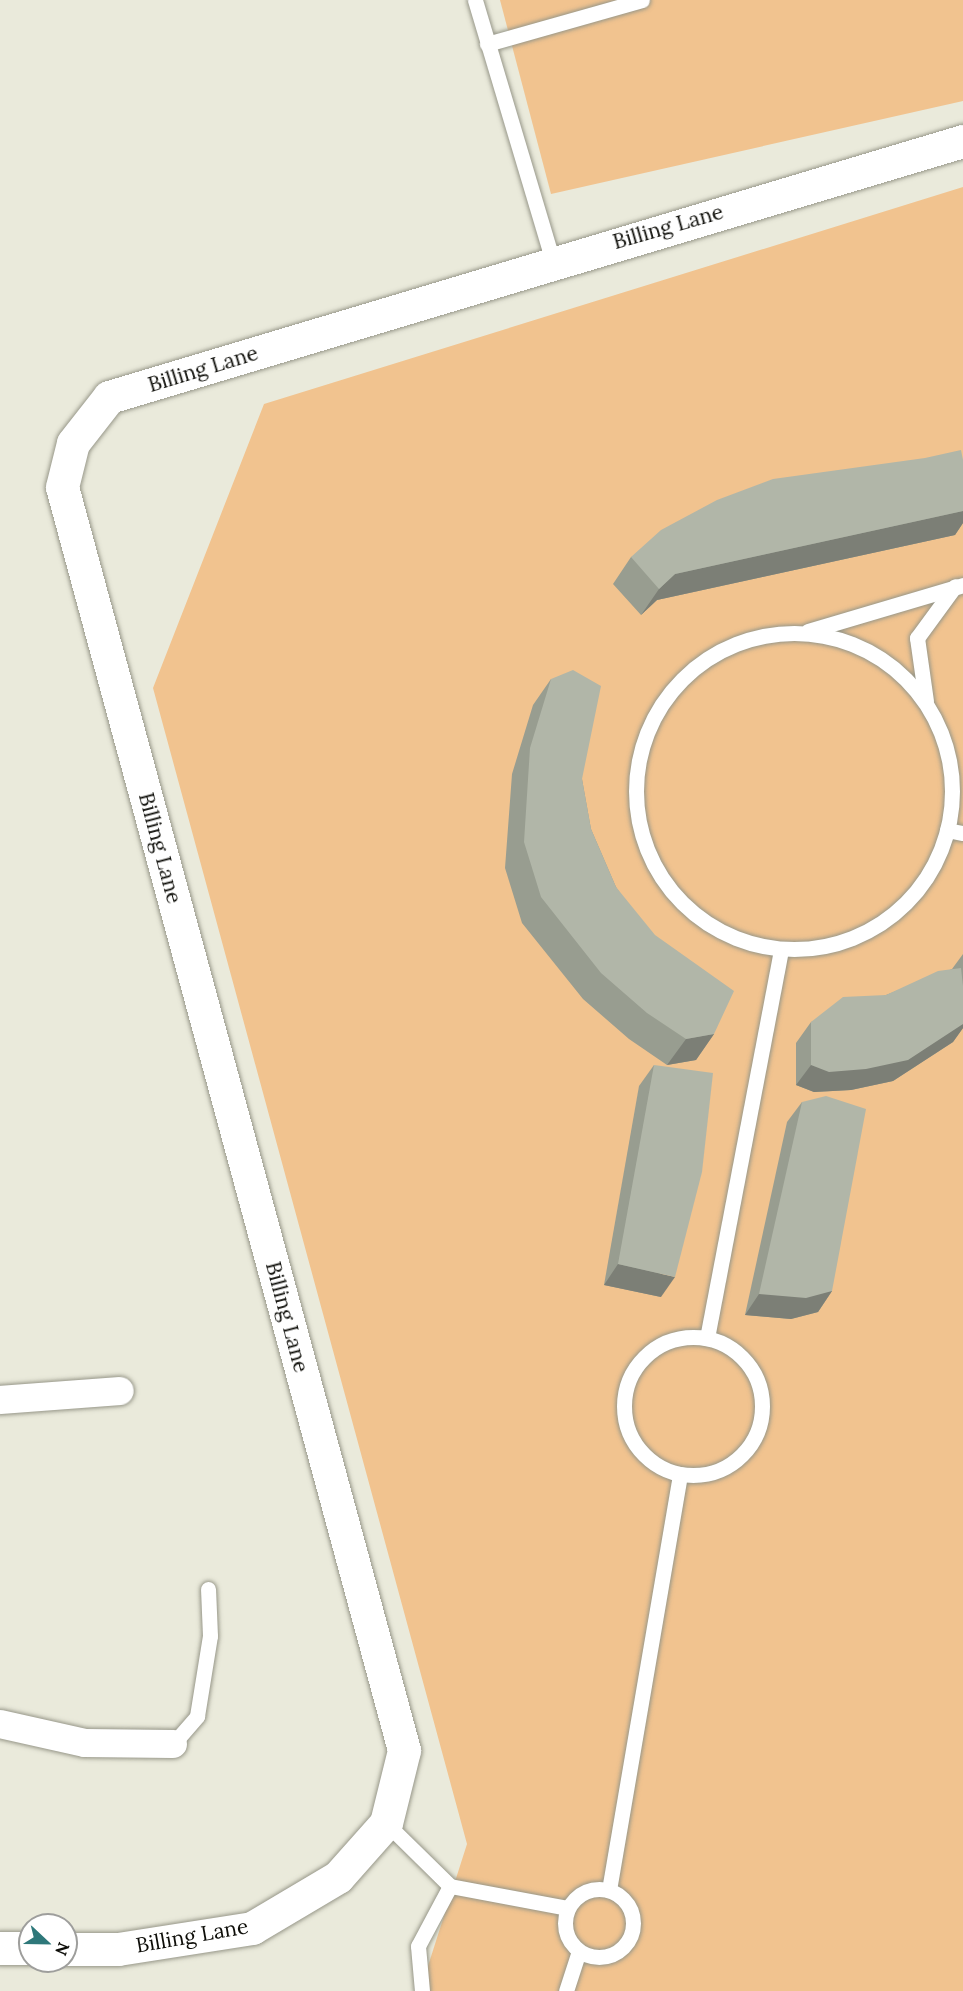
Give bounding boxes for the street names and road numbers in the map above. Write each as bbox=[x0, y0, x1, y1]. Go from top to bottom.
street label: Billing Lane bbox=[610, 199, 726, 255]
street label: Billing Lane bbox=[145, 340, 261, 398]
street label: Billing Lane bbox=[133, 790, 187, 906]
street label: Billing Lane bbox=[260, 1259, 314, 1375]
street label: Billing Lane bbox=[134, 1914, 250, 1958]

